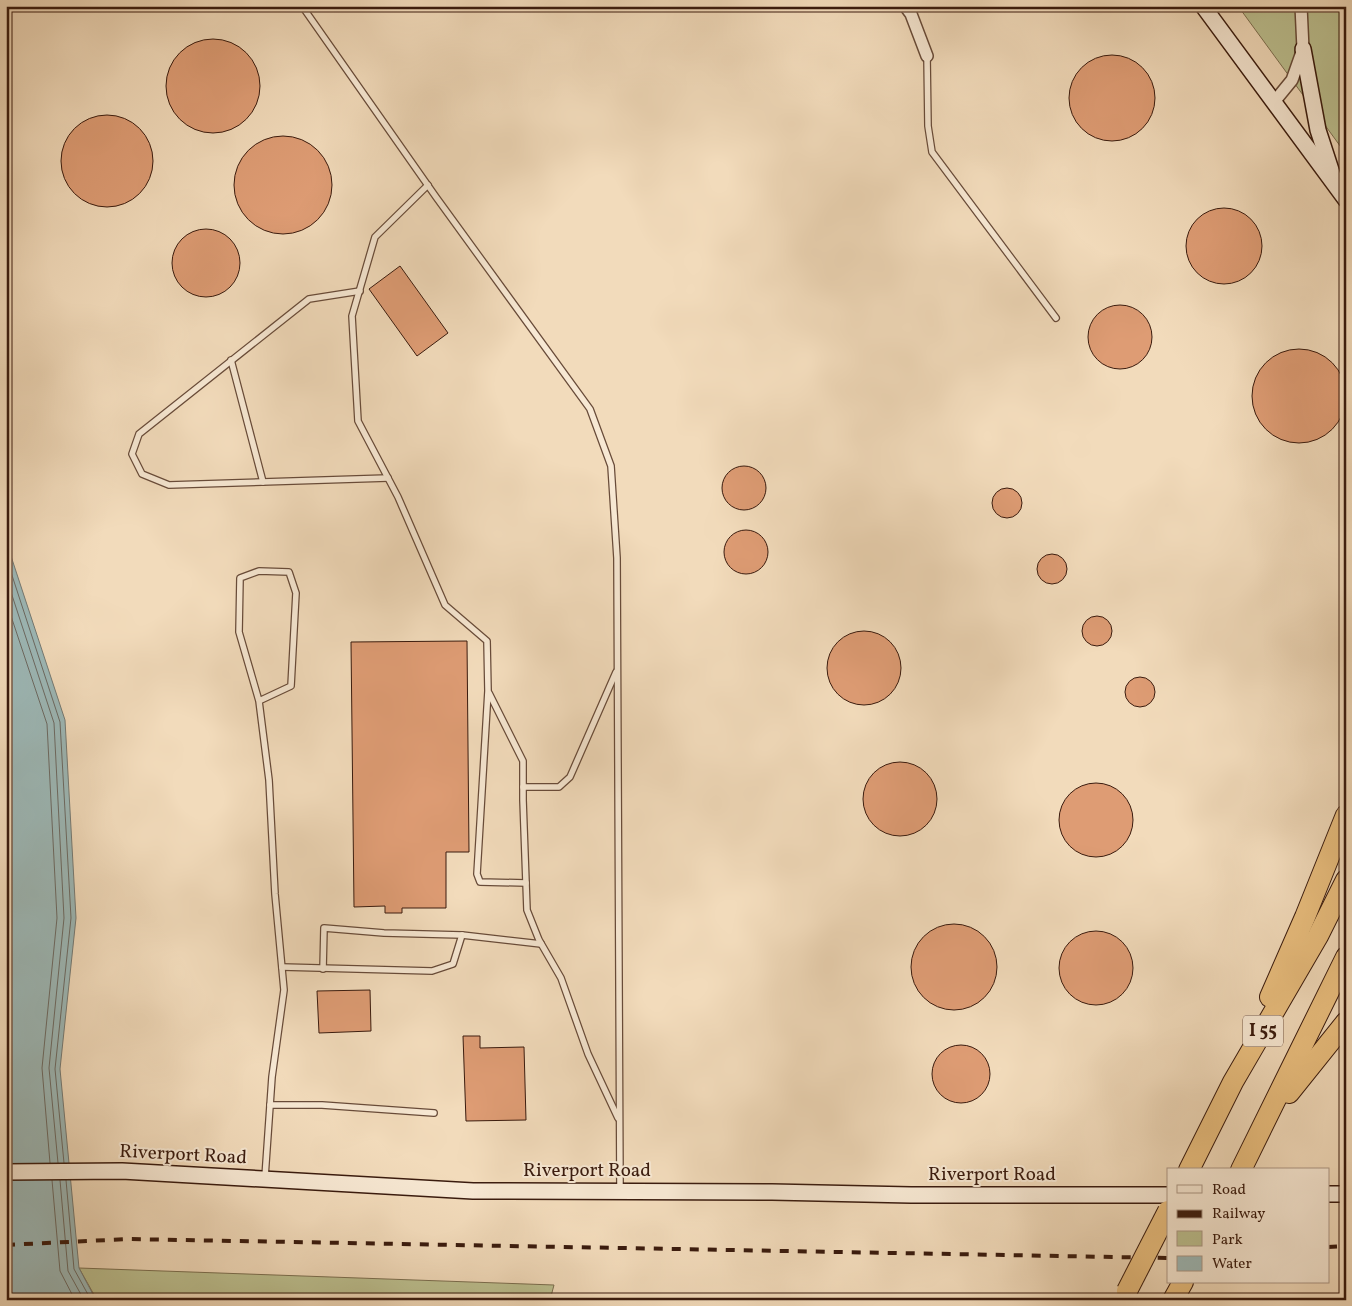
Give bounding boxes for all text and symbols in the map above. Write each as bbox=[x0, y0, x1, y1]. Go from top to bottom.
road number: I 55 bbox=[1243, 1016, 1283, 1046]
street label: Riverport Road bbox=[118, 1139, 248, 1171]
street label: Riverport Road bbox=[523, 1158, 651, 1184]
street label: Riverport Road bbox=[928, 1162, 1056, 1188]
legend bbox=[1167, 1168, 1330, 1284]
text: Road bbox=[1212, 1180, 1246, 1201]
text: Railway bbox=[1212, 1204, 1265, 1225]
text: Park bbox=[1212, 1230, 1243, 1251]
text: Water bbox=[1212, 1254, 1252, 1275]

